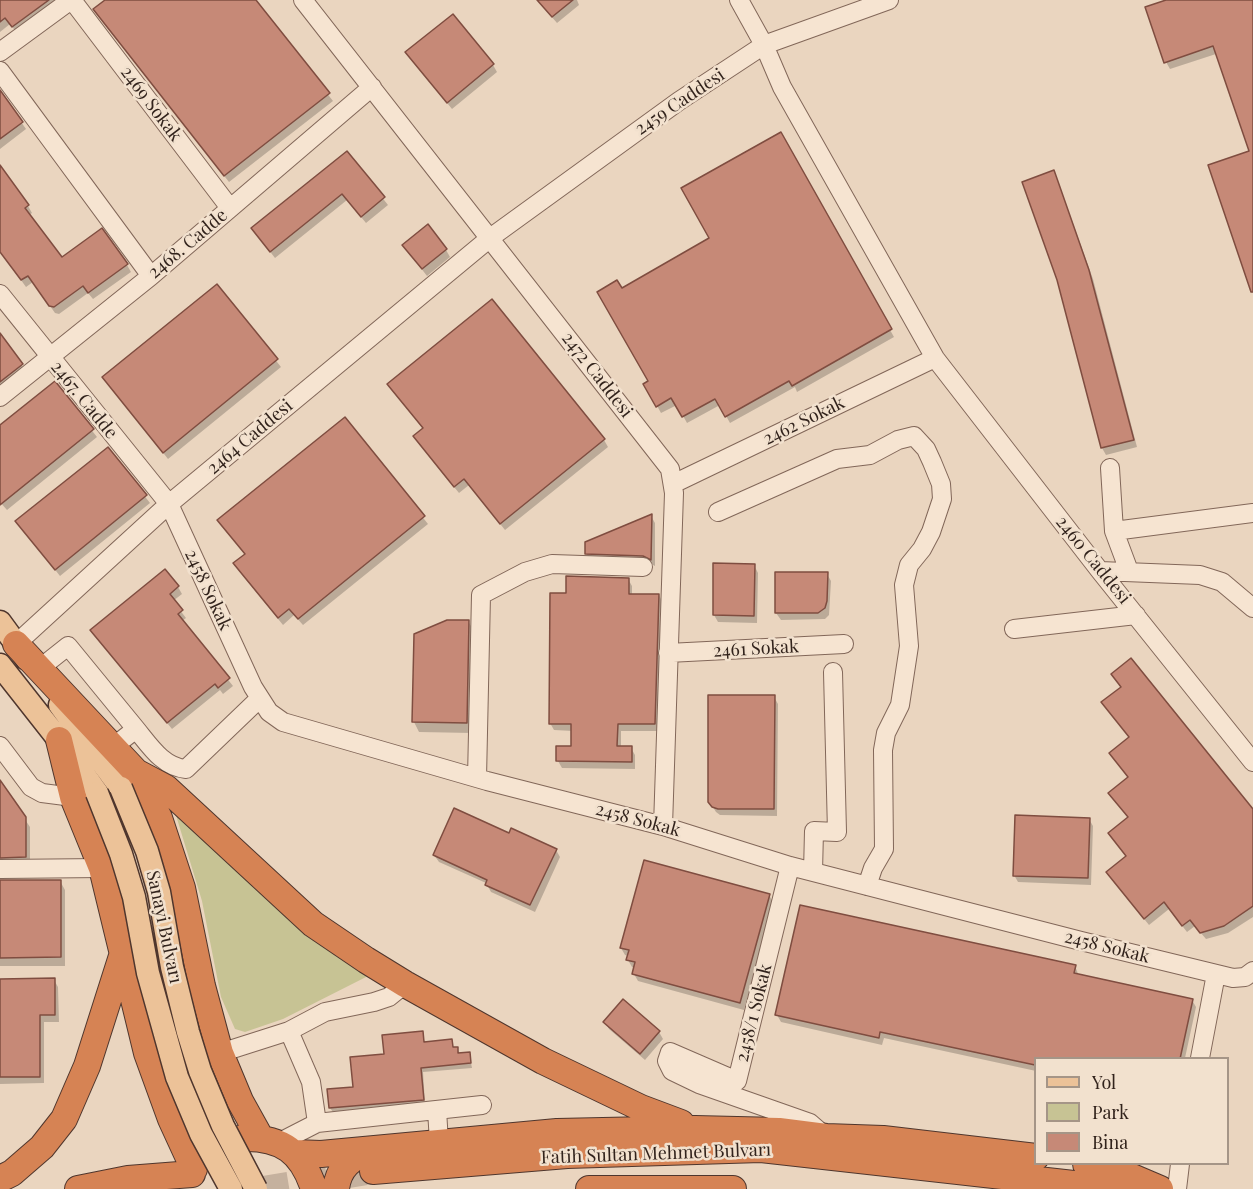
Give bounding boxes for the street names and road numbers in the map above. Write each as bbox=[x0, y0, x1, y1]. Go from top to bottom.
street label: 2469 Sokak bbox=[116, 62, 186, 146]
street label: 2459 Caddesi bbox=[631, 64, 729, 140]
street label: 2468. Cadde bbox=[144, 205, 232, 283]
street label: 2472 Caddesi bbox=[557, 328, 637, 422]
street label: 2467. Cadde bbox=[46, 357, 122, 443]
street label: 2462 Sokak bbox=[760, 392, 848, 450]
street label: 2464 Caddesi bbox=[203, 395, 297, 479]
street label: 2460 Caddesi bbox=[1051, 512, 1135, 608]
street label: 2458 Sokak bbox=[180, 546, 236, 634]
street label: 2461 Sokak bbox=[713, 636, 799, 662]
street label: 2458 Sokak bbox=[593, 798, 683, 842]
street label: Sanayi Bulvarı bbox=[141, 869, 187, 985]
street label: 2458 Sokak bbox=[1062, 926, 1152, 968]
street label: 2458/1 Sokak bbox=[731, 962, 777, 1064]
street label: Fatih Sultan Mehmet Bulvarı bbox=[541, 1139, 771, 1169]

